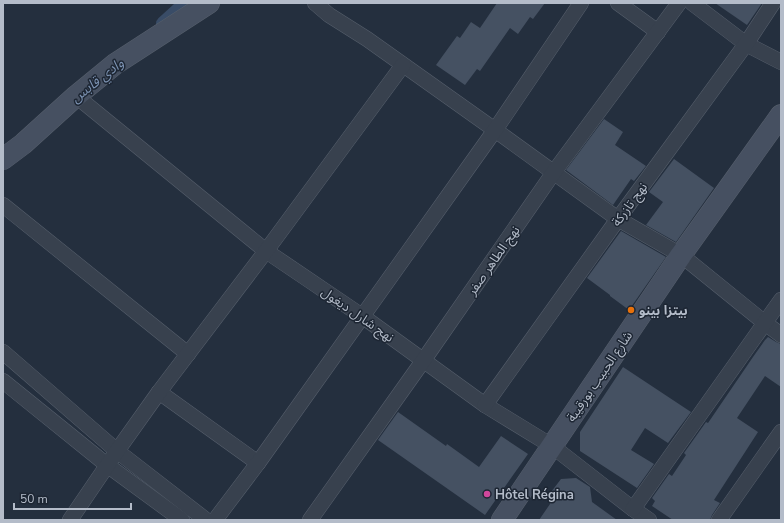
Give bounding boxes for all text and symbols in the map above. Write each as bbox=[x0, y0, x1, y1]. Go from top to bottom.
water label: وادي قابس bbox=[67, 54, 129, 108]
street label: نهج تازركة bbox=[608, 179, 653, 231]
street label: نهج الطاهر صفر bbox=[463, 222, 525, 300]
street label: نهج شارل ديغول bbox=[317, 283, 397, 347]
place label: بيتزا بينو bbox=[639, 302, 688, 320]
marker: بيتزا بينو bbox=[626, 305, 636, 315]
street label: شارع الحبيب بورقيبة bbox=[563, 328, 638, 426]
scale bar bbox=[14, 485, 131, 511]
place label: Hôtel Régina bbox=[495, 486, 574, 504]
marker: Hôtel Régina bbox=[482, 489, 492, 499]
text: 50 m bbox=[20, 491, 48, 507]

